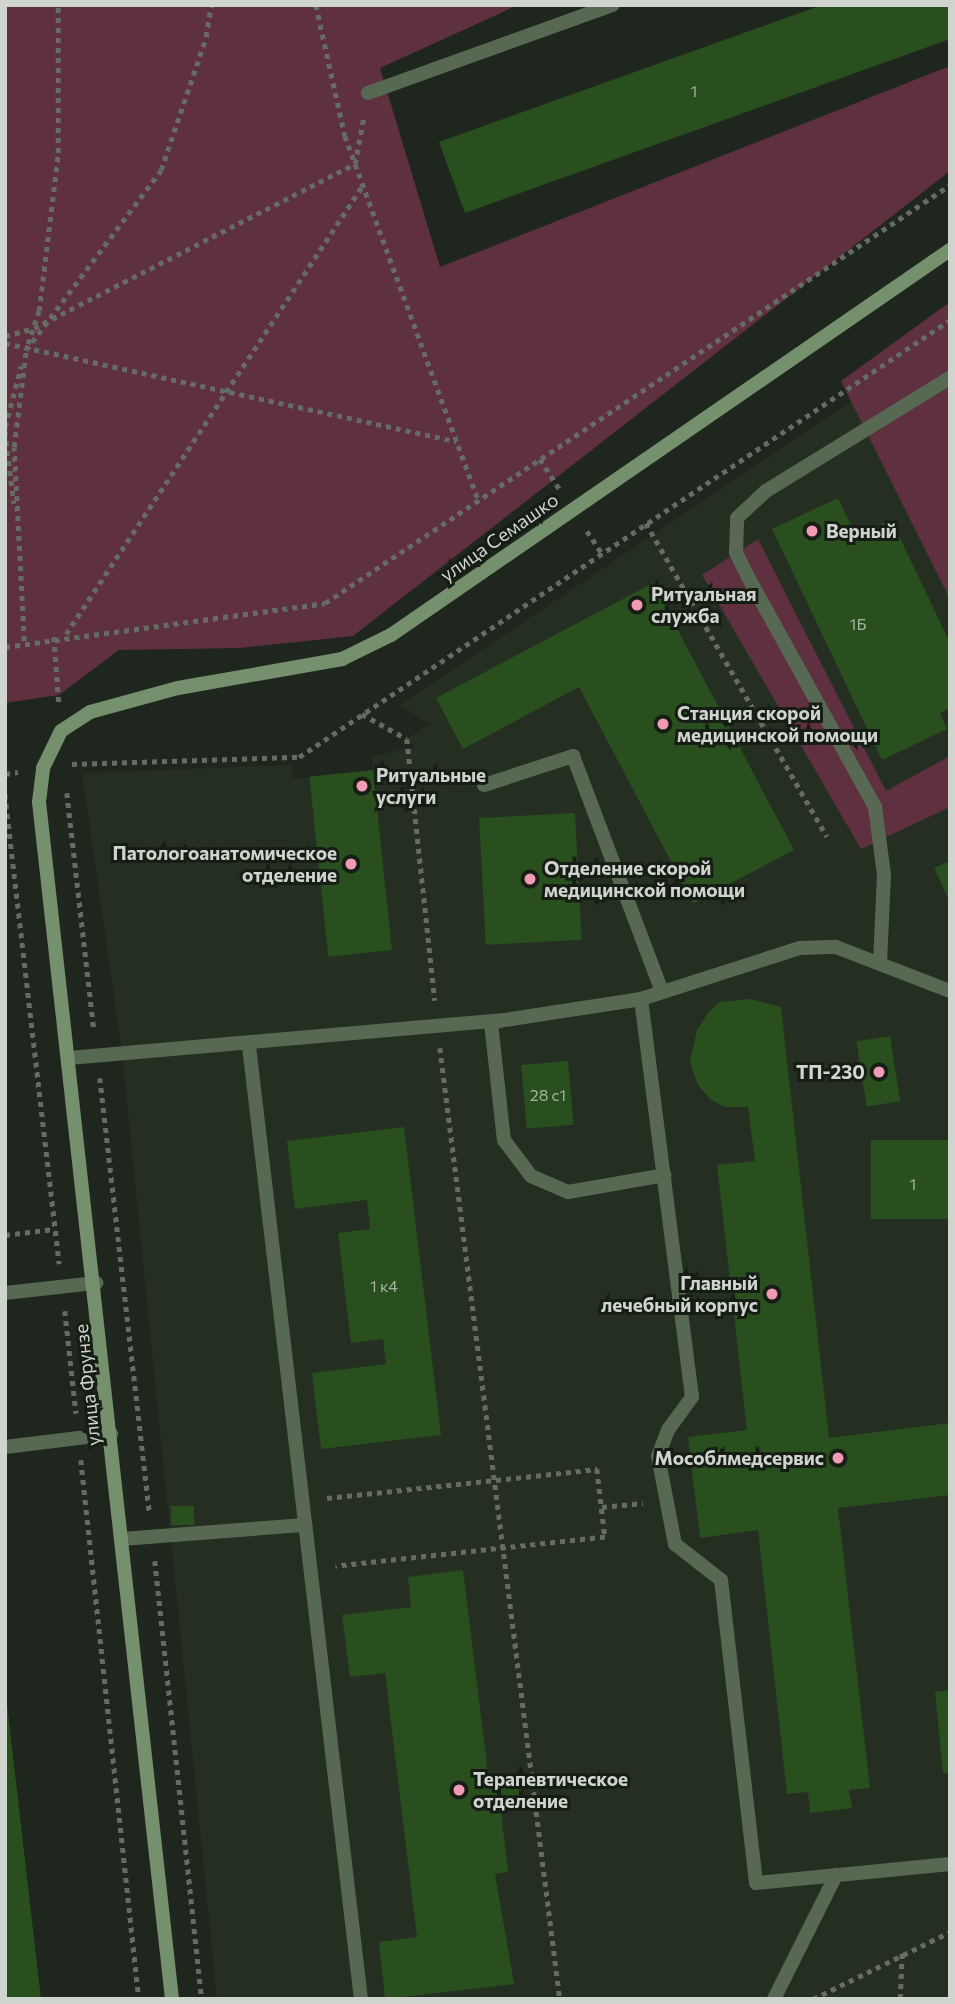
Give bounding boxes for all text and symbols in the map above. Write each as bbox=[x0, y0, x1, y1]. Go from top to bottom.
house number: 1 bbox=[691, 81, 697, 101]
street label: улица Семашко bbox=[436, 488, 562, 586]
place label: Верный bbox=[826, 520, 897, 542]
marker: Верный bbox=[804, 523, 820, 539]
place label: Ритуальная служба bbox=[651, 583, 757, 627]
marker: Ритуальная служба bbox=[629, 597, 645, 613]
house number: 1Б bbox=[850, 614, 866, 634]
place label: Станция скорой медицинской помощи bbox=[677, 702, 878, 746]
marker: Станция скорой медицинской помощи bbox=[655, 716, 671, 732]
place label: Ритуальные услуги bbox=[376, 764, 486, 808]
marker: Ритуальные услуги bbox=[354, 778, 370, 794]
place label: Патологоанатомическое отделение bbox=[113, 842, 337, 886]
marker: Патологоанатомическое отделение bbox=[343, 856, 359, 872]
place label: Отделение скорой медицинской помощи bbox=[544, 857, 745, 901]
marker: Отделение скорой медицинской помощи bbox=[522, 871, 538, 887]
place label: ТП-230 bbox=[796, 1061, 865, 1083]
marker: ТП-230 bbox=[871, 1064, 887, 1080]
house number: 28 с1 bbox=[530, 1085, 566, 1105]
house number: 1 bbox=[910, 1174, 916, 1194]
place label: Главный лечебный корпус bbox=[601, 1272, 758, 1316]
house number: 1 к4 bbox=[370, 1276, 398, 1296]
marker: Главный лечебный корпус bbox=[764, 1286, 780, 1302]
street label: улица Фрунзе bbox=[69, 1323, 105, 1447]
place label: Мособлмедсервис bbox=[654, 1447, 824, 1469]
marker: Мособлмедсервис bbox=[830, 1450, 846, 1466]
place label: Терапевтическое отделение bbox=[473, 1768, 628, 1812]
marker: Терапевтическое отделение bbox=[451, 1782, 467, 1798]

